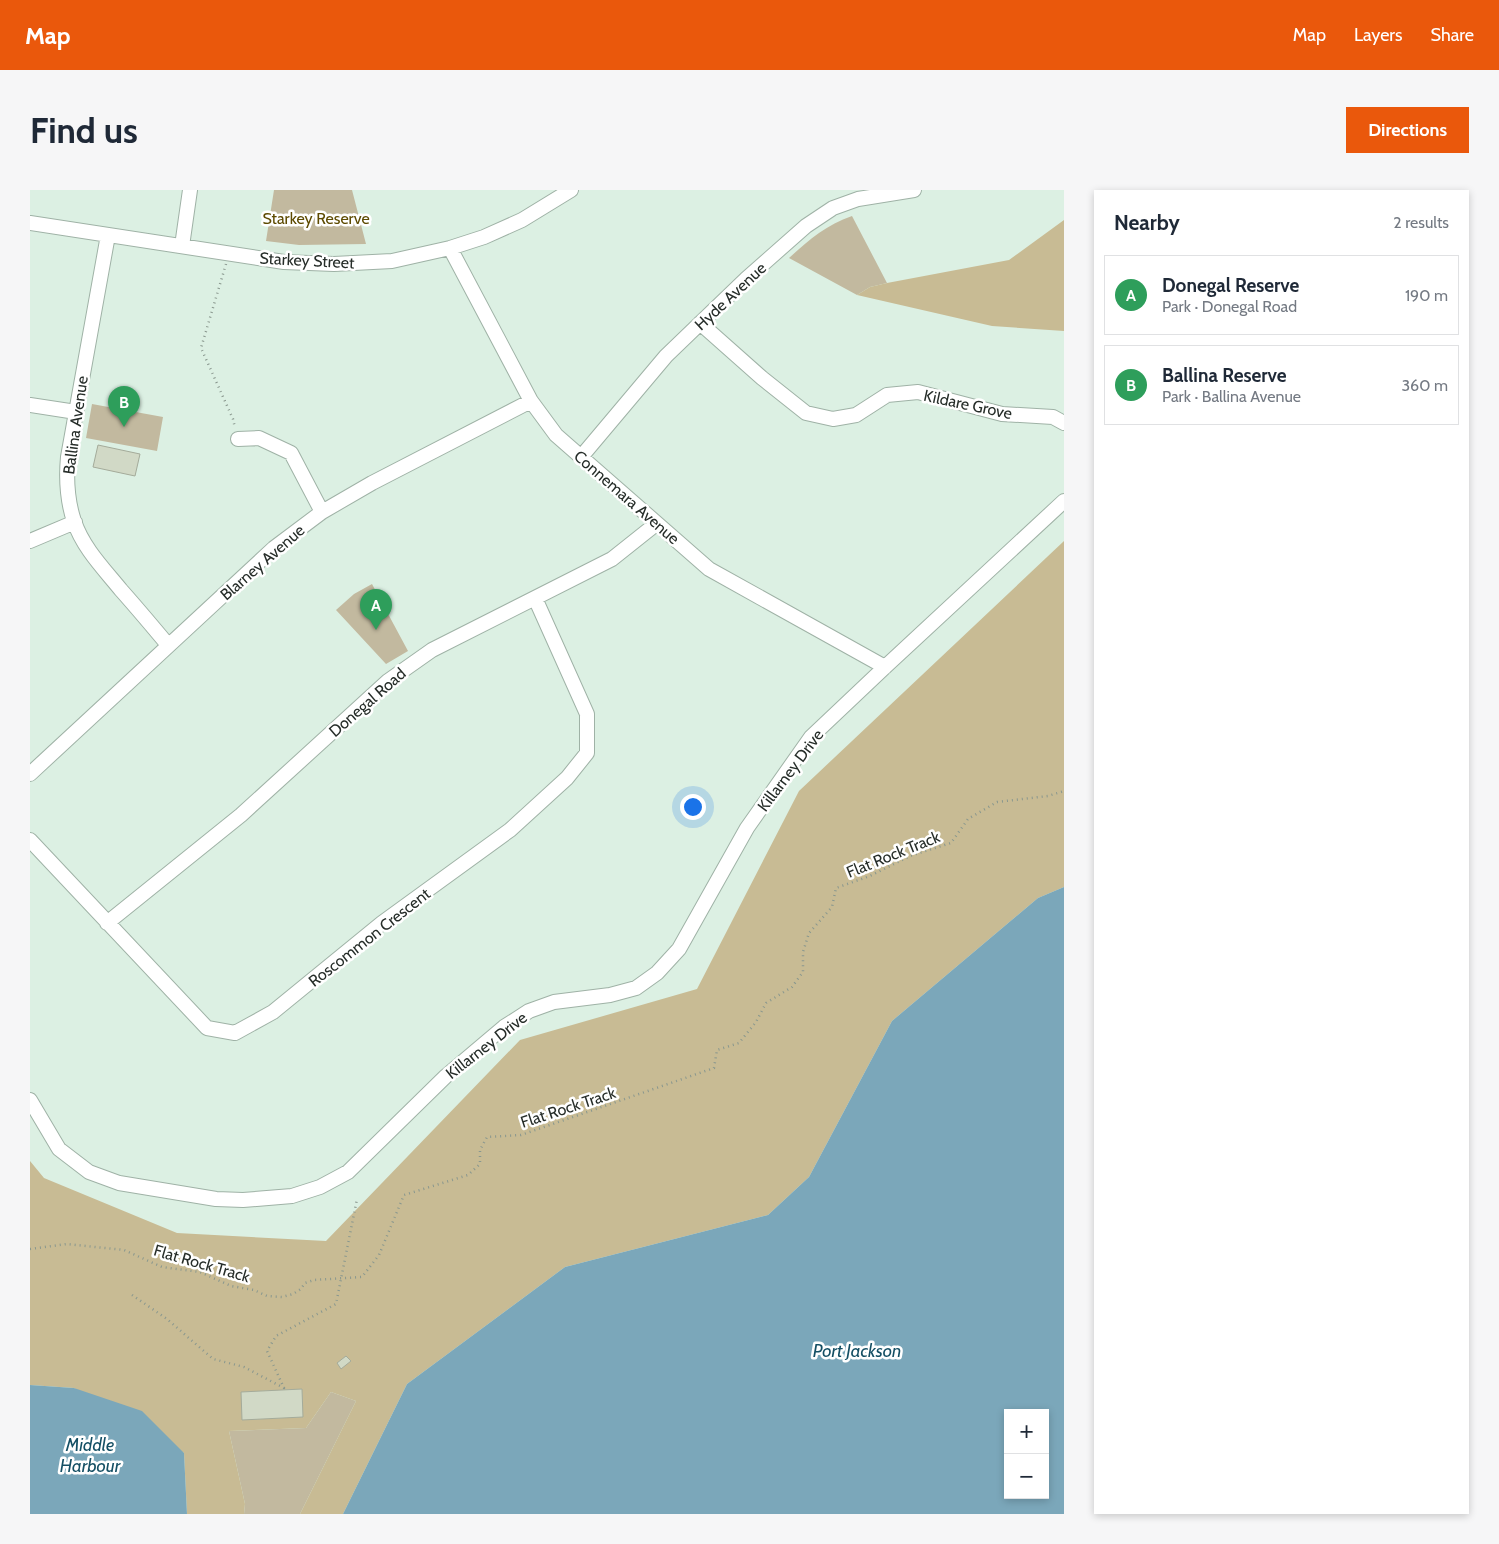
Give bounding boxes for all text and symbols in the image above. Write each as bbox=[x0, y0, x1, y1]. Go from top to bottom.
text: Map bbox=[25, 21, 71, 50]
text: Map bbox=[1293, 24, 1326, 46]
text: Layers bbox=[1354, 24, 1403, 46]
text: Share bbox=[1431, 24, 1474, 46]
button: Directions bbox=[1346, 107, 1469, 153]
text: Find us bbox=[30, 109, 138, 152]
park label: Starkey Reserve bbox=[262, 209, 370, 228]
text: Nearby bbox=[1114, 210, 1180, 235]
text: 2 results bbox=[1393, 213, 1449, 232]
street label: Starkey Street bbox=[259, 249, 355, 273]
street label: Hyde Avenue bbox=[691, 259, 770, 334]
text: Donegal Reserve bbox=[1162, 274, 1299, 297]
text: A bbox=[1126, 286, 1136, 305]
text: 190 m bbox=[1405, 286, 1448, 305]
text: Park · Donegal Road bbox=[1162, 297, 1297, 316]
text: Ballina Reserve bbox=[1162, 364, 1287, 387]
street label: Ballina Avenue bbox=[59, 375, 92, 475]
text: B bbox=[1126, 376, 1136, 395]
text: 360 m bbox=[1401, 376, 1448, 395]
pin: B bbox=[108, 386, 140, 427]
street label: Kildare Grove bbox=[922, 386, 1014, 423]
text: Park · Ballina Avenue bbox=[1162, 387, 1301, 406]
street label: Connemara Avenue bbox=[570, 447, 683, 548]
street label: Blarney Avenue bbox=[216, 521, 308, 604]
pin: A bbox=[360, 589, 392, 630]
street label: Donegal Road bbox=[325, 664, 409, 741]
street label: Killarney Drive bbox=[753, 726, 827, 815]
your location bbox=[680, 794, 706, 820]
street label: Flat Rock Track bbox=[844, 827, 943, 882]
street label: Roscommon Crescent bbox=[305, 884, 434, 991]
street label: Killarney Drive bbox=[442, 1008, 531, 1083]
street label: Flat Rock Track bbox=[518, 1083, 619, 1132]
street label: Flat Rock Track bbox=[152, 1241, 253, 1286]
water label: Port Jackson bbox=[813, 1340, 901, 1362]
map controls bbox=[1004, 1409, 1049, 1499]
button: + bbox=[1004, 1409, 1049, 1454]
water label: Middle Harbour bbox=[60, 1434, 122, 1477]
button: − bbox=[1004, 1454, 1049, 1499]

